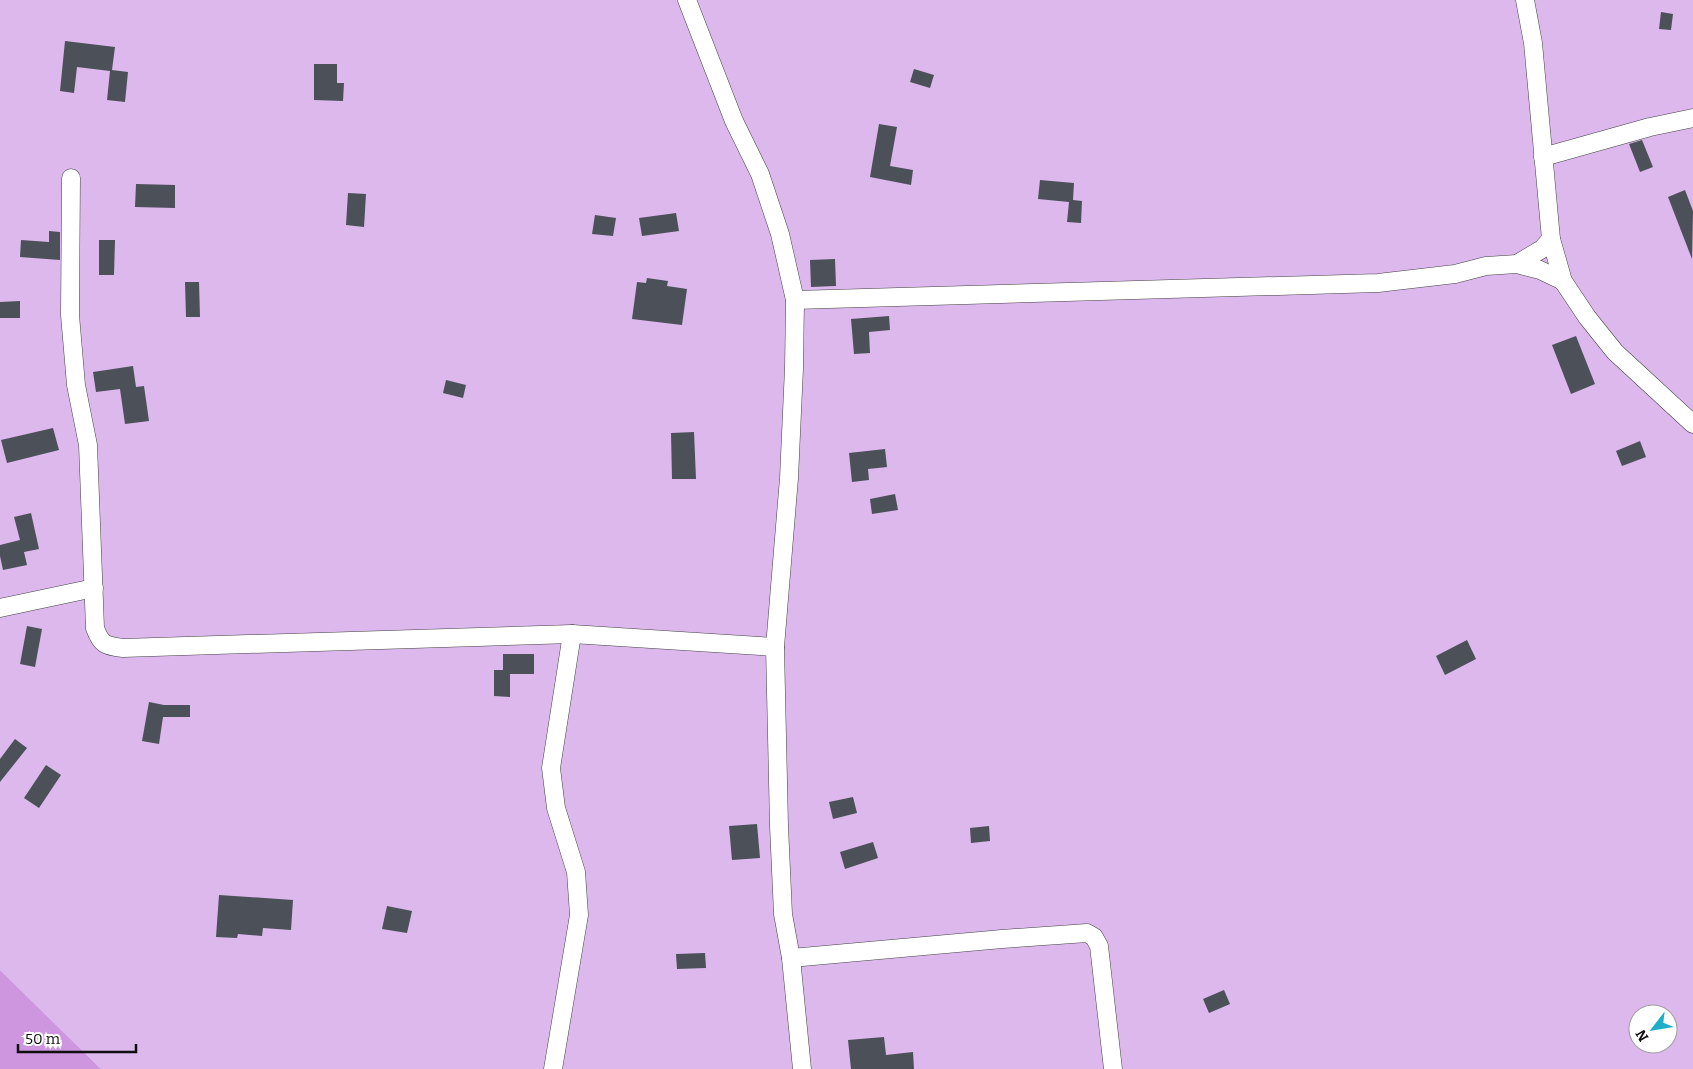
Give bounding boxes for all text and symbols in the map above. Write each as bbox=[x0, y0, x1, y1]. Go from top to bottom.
north arrow bbox=[1628, 1004, 1678, 1054]
scale bar bbox=[18, 1022, 135, 1054]
text: N bbox=[1632, 1026, 1652, 1044]
text: 50 m bbox=[25, 1030, 61, 1048]

